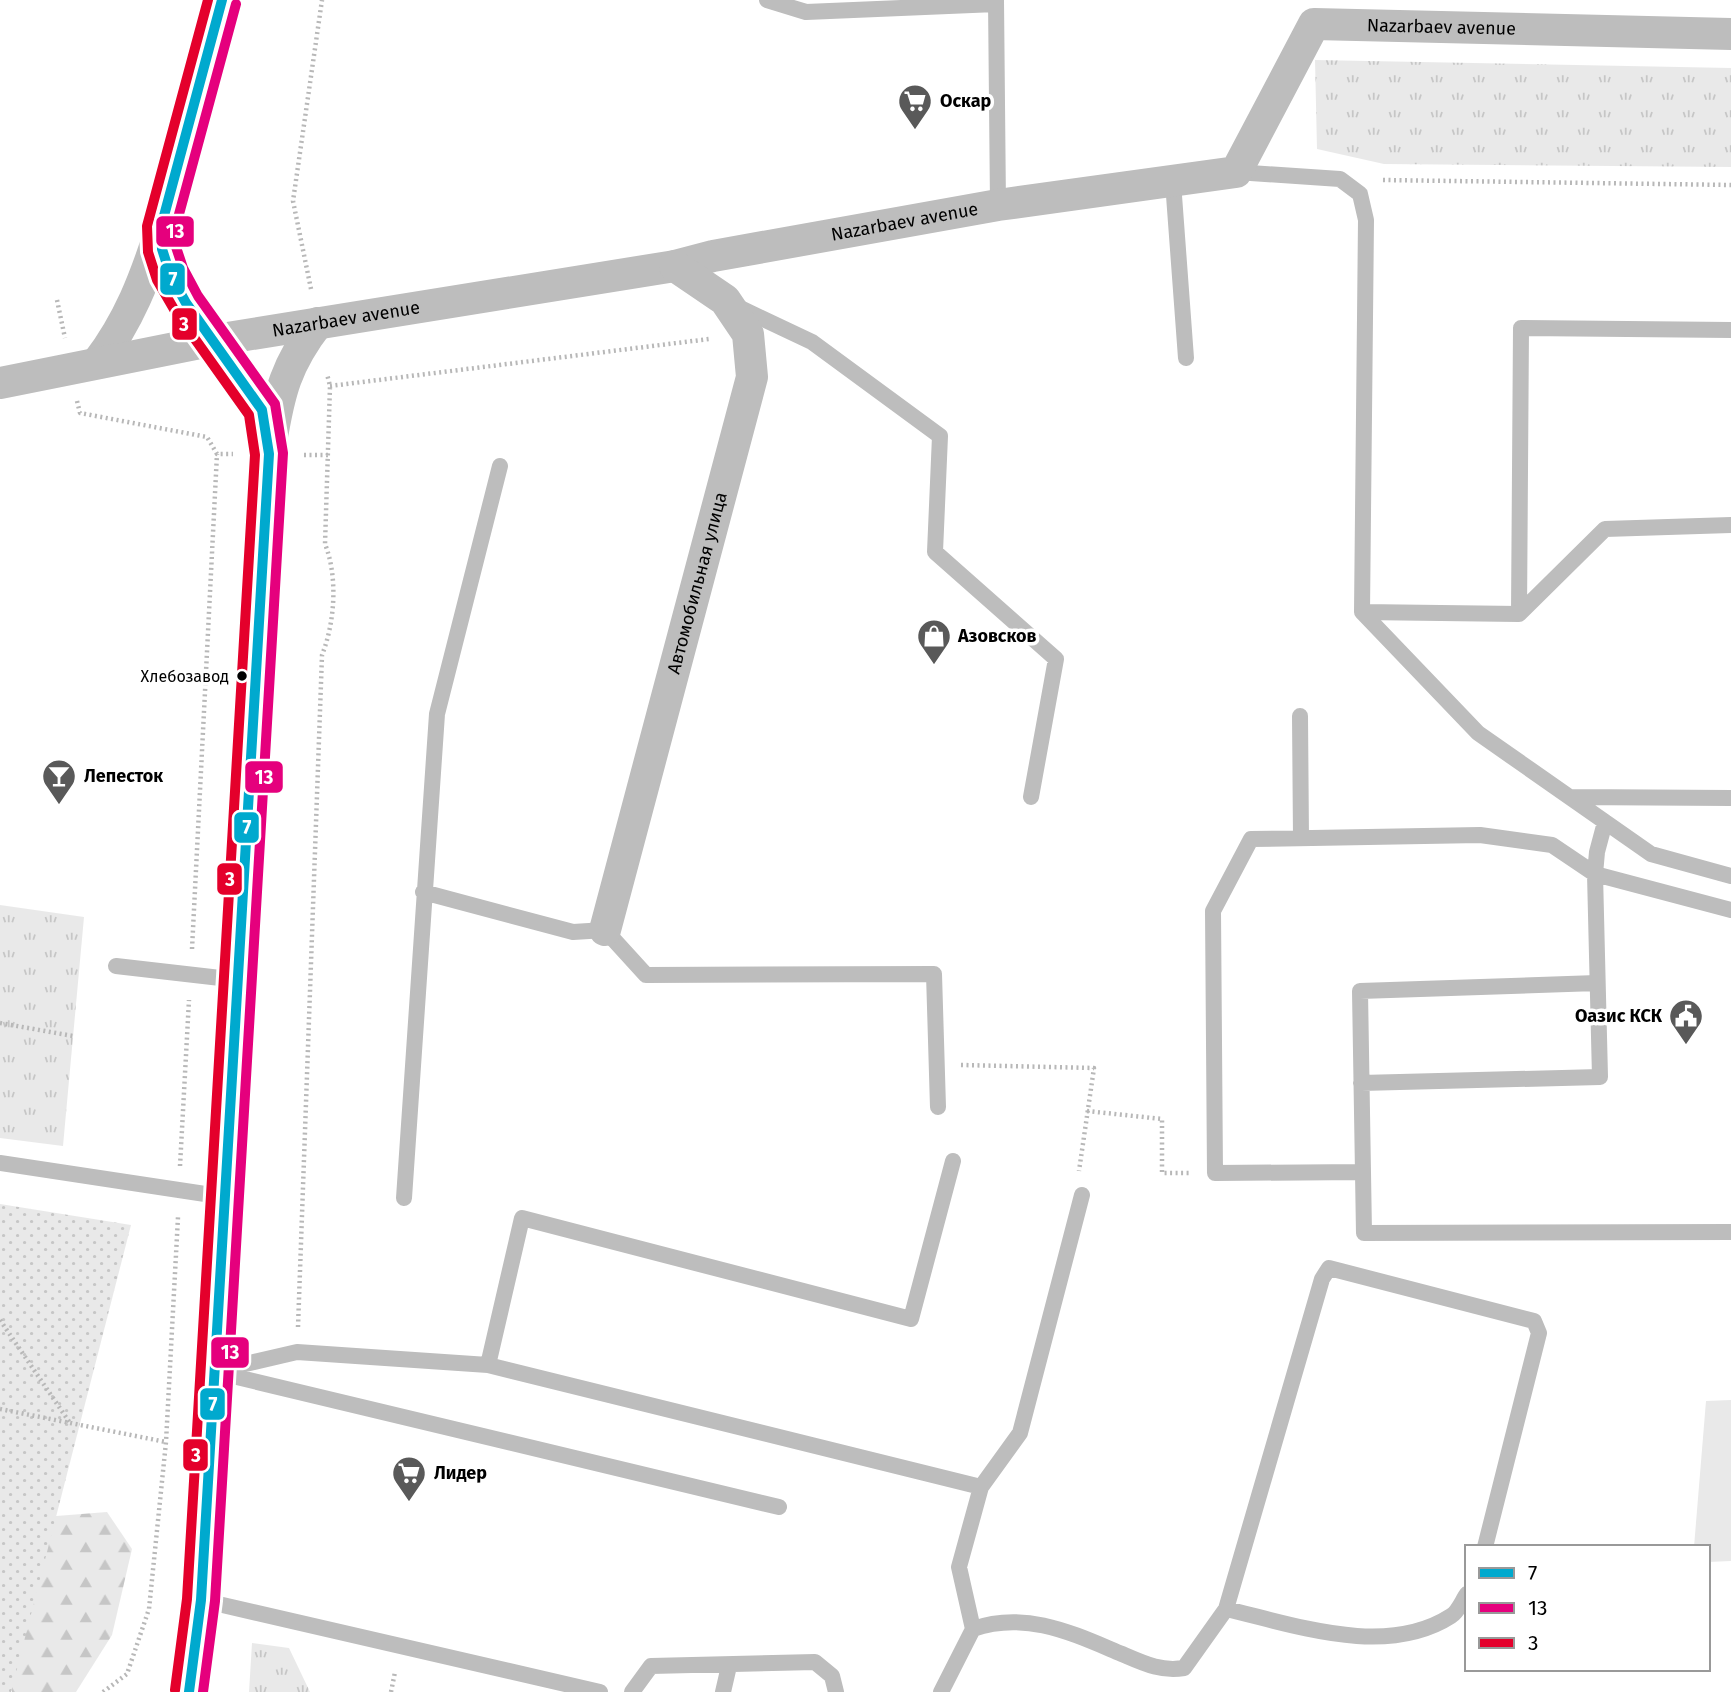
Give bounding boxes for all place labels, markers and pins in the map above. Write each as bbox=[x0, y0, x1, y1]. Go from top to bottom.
supermarket icon: Оскар bbox=[896, 82, 934, 131]
place label: Оскар bbox=[940, 90, 992, 112]
shop icon: Азовсков bbox=[915, 617, 953, 666]
place label: Азовсков bbox=[957, 625, 1037, 647]
place label: Хлебозавод bbox=[141, 667, 229, 686]
marker: Хлебозавод bbox=[235, 669, 249, 683]
bar icon: Лепесток bbox=[40, 757, 78, 806]
place label: Лепесток bbox=[84, 765, 163, 787]
public building icon: Оазис КСК bbox=[1667, 997, 1705, 1046]
place label: Оазис КСК bbox=[1575, 1005, 1663, 1027]
supermarket icon: Лидер bbox=[390, 1454, 428, 1503]
place label: Лидер bbox=[434, 1462, 487, 1484]

